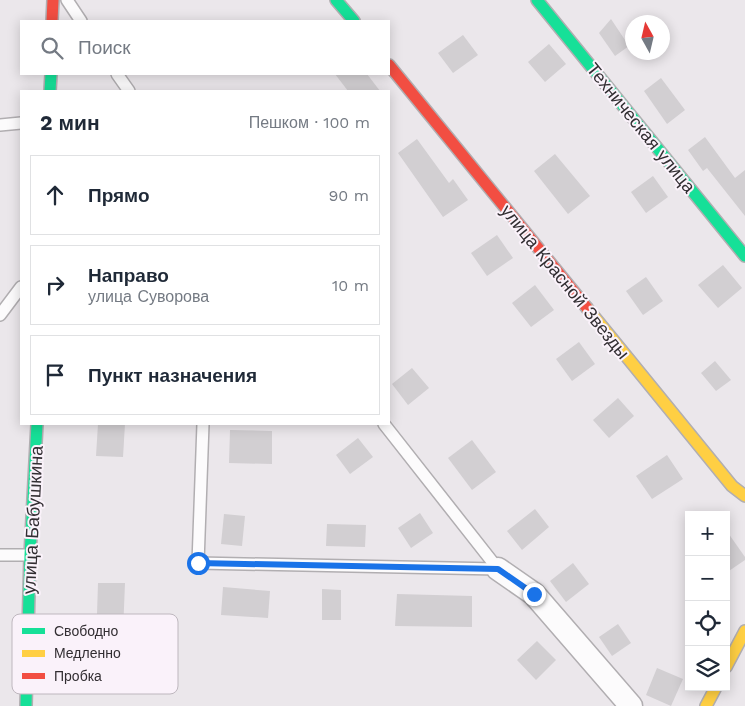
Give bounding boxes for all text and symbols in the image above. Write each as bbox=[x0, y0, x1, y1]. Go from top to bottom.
north arrow bbox=[625, 15, 670, 60]
search box bbox=[20, 20, 390, 75]
icon: search bbox=[38, 34, 66, 62]
text: Поиск bbox=[78, 36, 131, 59]
street label: Техническая улица bbox=[583, 59, 701, 197]
text: 2 мин bbox=[40, 110, 100, 135]
text: Пешком · 100 m bbox=[249, 113, 370, 132]
icon: ahead bbox=[41, 181, 69, 209]
text: Прямо bbox=[88, 184, 150, 207]
text: 90 m bbox=[328, 186, 369, 205]
street label: улица Красной Звезды bbox=[497, 200, 634, 363]
text: Направо bbox=[88, 264, 169, 287]
icon: right bbox=[41, 271, 69, 299]
text: 10 m bbox=[332, 276, 369, 295]
text: улица Суворова bbox=[88, 287, 209, 306]
icon: arrive bbox=[41, 361, 69, 389]
text: Пункт назначения bbox=[88, 364, 257, 387]
street label: улица Бабушкина bbox=[18, 444, 47, 595]
map controls bbox=[685, 511, 730, 691]
button: + bbox=[685, 511, 730, 556]
route start bbox=[187, 552, 210, 575]
button: − bbox=[685, 556, 730, 601]
route end bbox=[523, 583, 546, 606]
button: locate bbox=[685, 601, 730, 646]
legend bbox=[12, 614, 178, 694]
text: Свободно bbox=[54, 623, 119, 639]
text: Медленно bbox=[54, 645, 121, 661]
button: layers bbox=[685, 646, 730, 691]
text: Пробка bbox=[54, 668, 102, 684]

